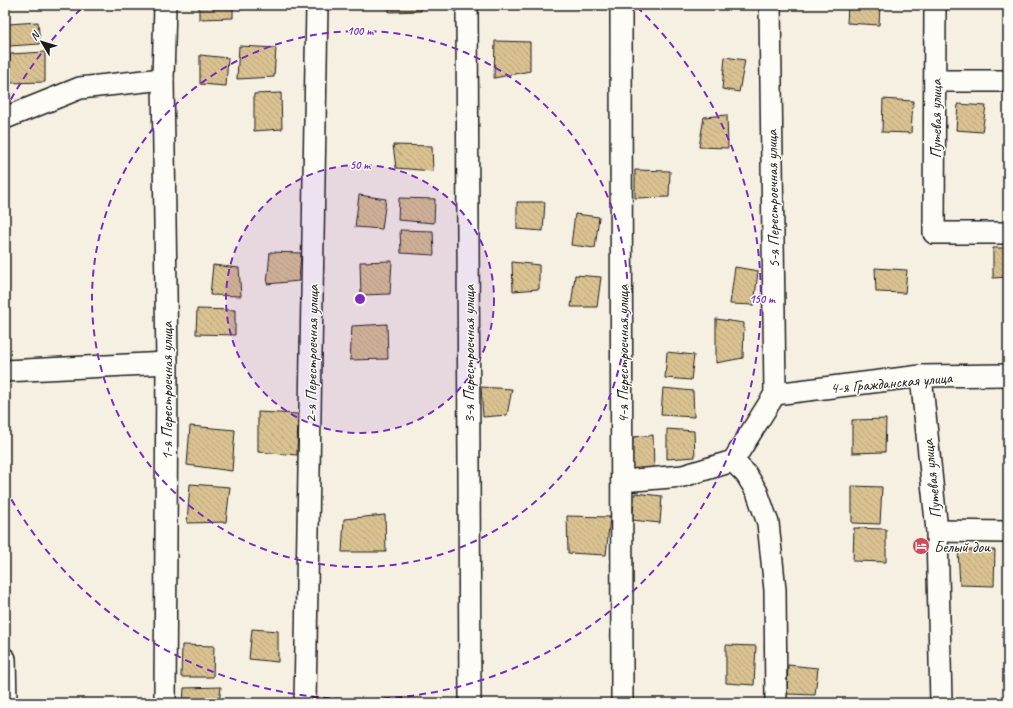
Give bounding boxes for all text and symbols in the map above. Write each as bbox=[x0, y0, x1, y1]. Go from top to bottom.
north arrow bbox=[22, 22, 62, 62]
text: 100 m bbox=[347, 23, 374, 39]
text: N bbox=[27, 27, 43, 43]
street label: Путевая улица bbox=[926, 78, 946, 159]
street label: 5-я Перестроечная улица bbox=[762, 129, 784, 268]
text: 50 m bbox=[350, 157, 371, 173]
street label: 2-я Перестроечная улица bbox=[301, 284, 323, 423]
street label: 3-я Перестроечная улица bbox=[459, 284, 479, 423]
street label: 4-я Перестроечная улица bbox=[613, 284, 633, 423]
text: 150 m bbox=[749, 291, 776, 307]
centre of rings bbox=[353, 292, 367, 306]
street label: 1-я Перестроечная улица bbox=[157, 321, 177, 460]
street label: 4-я Гражданская улица bbox=[829, 368, 954, 398]
street label: Путевая улица bbox=[918, 437, 946, 519]
hotel icon: Белый дои bbox=[911, 536, 931, 556]
place label: Белый дои bbox=[934, 537, 991, 557]

